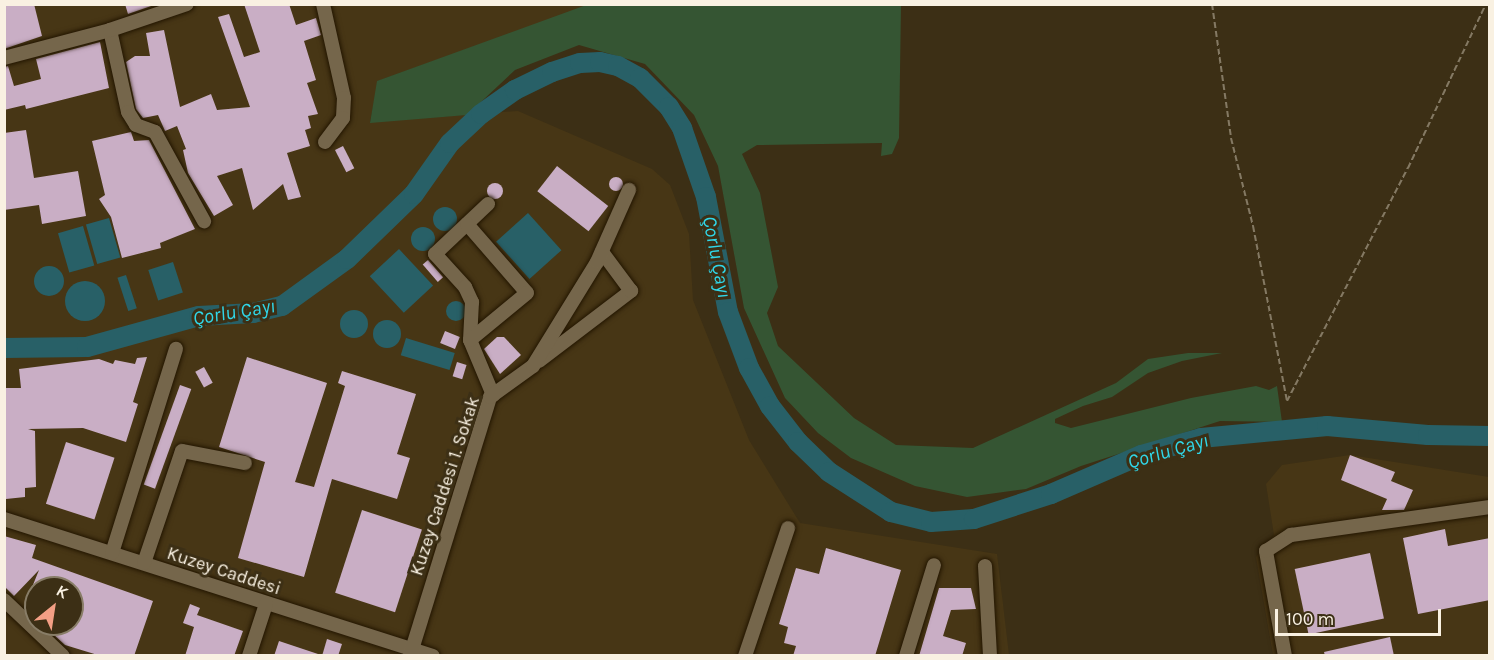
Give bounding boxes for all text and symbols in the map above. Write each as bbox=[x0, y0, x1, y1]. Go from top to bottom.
water label: Çorlu Çayı bbox=[697, 214, 737, 300]
water label: Çorlu Çayı bbox=[191, 294, 277, 330]
street label: Kuzey Caddesi 1. Sokak bbox=[406, 394, 484, 578]
water label: Çorlu Çayı bbox=[1125, 428, 1211, 474]
street label: Kuzey Caddesi bbox=[164, 542, 284, 600]
north arrow bbox=[24, 576, 84, 636]
text: K bbox=[53, 581, 72, 603]
scale bar bbox=[1278, 597, 1444, 635]
text: 100 m bbox=[1286, 608, 1334, 630]

